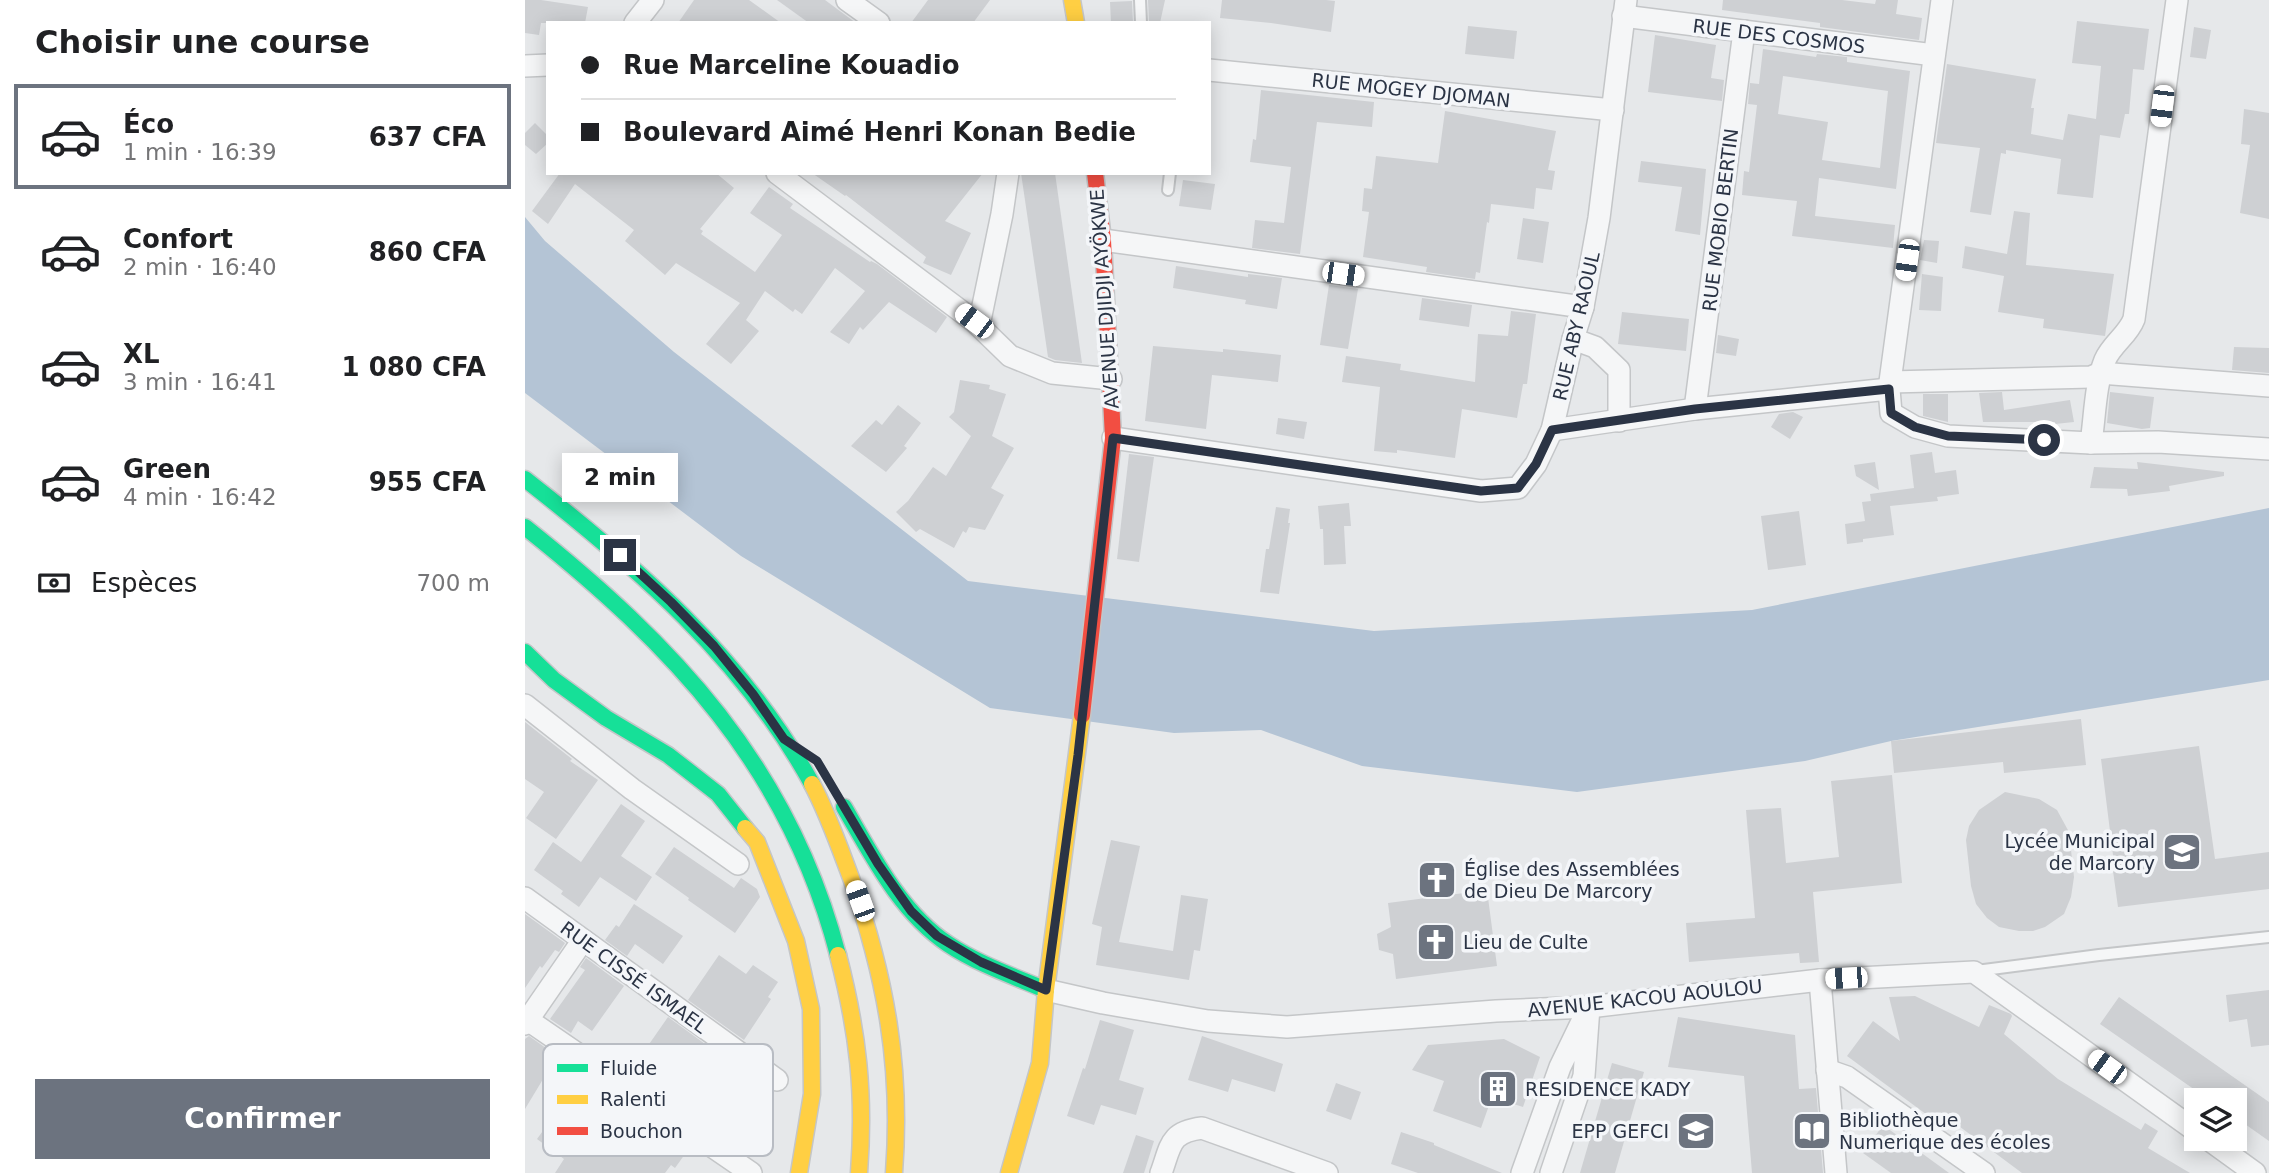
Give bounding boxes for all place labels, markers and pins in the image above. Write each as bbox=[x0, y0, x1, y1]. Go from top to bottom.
place label: Lycée Municipal de Marcory bbox=[2005, 830, 2155, 874]
school or university icon: Lycée Municipal de Marcory bbox=[2161, 831, 2203, 873]
place label: Église des Assemblées de Dieu De Marcory bbox=[1464, 858, 1680, 902]
church icon: Église des Assemblées de Dieu De Marcory bbox=[1416, 859, 1458, 901]
church icon: Lieu de Culte bbox=[1415, 921, 1457, 963]
place label: Lieu de Culte bbox=[1463, 931, 1588, 953]
building icon: RESIDENCE KADY bbox=[1477, 1068, 1519, 1110]
place label: RESIDENCE KADY bbox=[1525, 1078, 1691, 1100]
place label: Bibliothèque Numerique des écoles bbox=[1839, 1109, 2051, 1153]
school or university icon: EPP GEFCI bbox=[1675, 1110, 1717, 1152]
library icon: Bibliothèque Numerique des écoles bbox=[1791, 1110, 1833, 1152]
place label: EPP GEFCI bbox=[1572, 1120, 1669, 1142]

